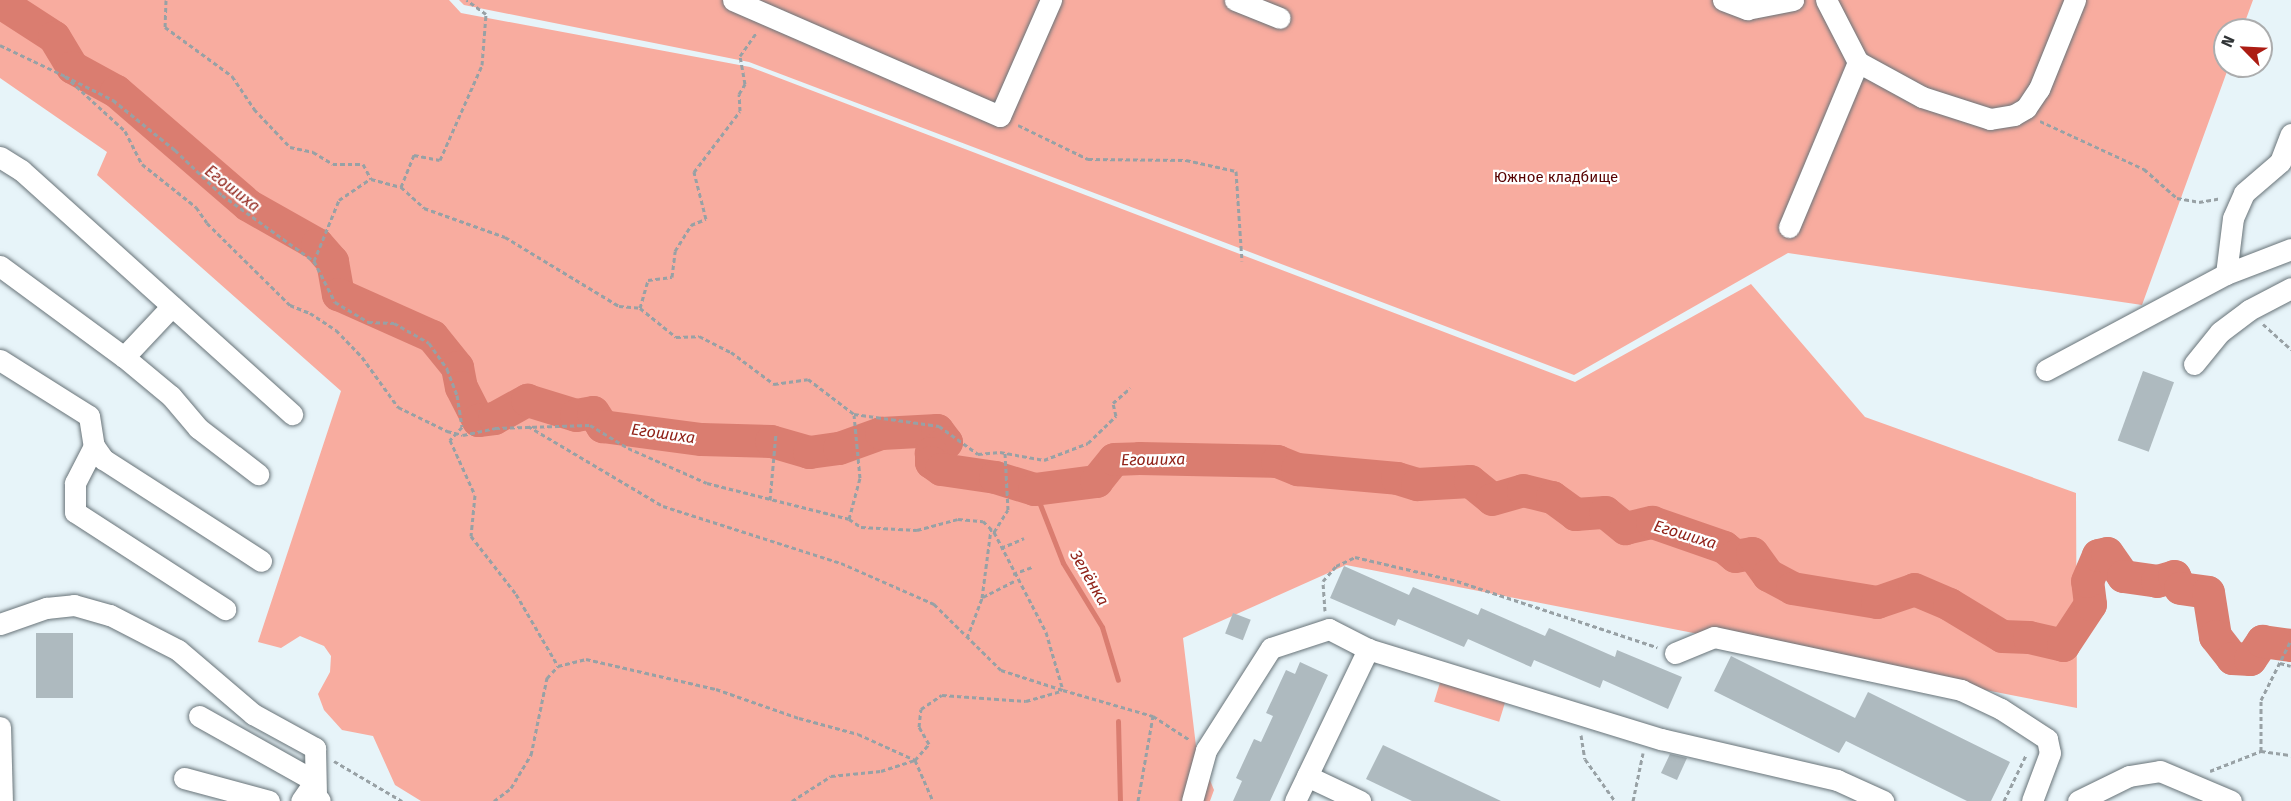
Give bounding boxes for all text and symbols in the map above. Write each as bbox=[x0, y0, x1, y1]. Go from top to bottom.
north arrow bbox=[2213, 18, 2273, 78]
text: N bbox=[2217, 33, 2239, 50]
water label: Егошиха bbox=[201, 162, 263, 216]
park label: Южное кладбище bbox=[1494, 169, 1618, 187]
water label: Егошиха bbox=[630, 420, 696, 448]
water label: Егошиха bbox=[1121, 450, 1185, 470]
water label: Егошиха bbox=[1651, 516, 1719, 554]
water label: Зелёнка bbox=[1066, 547, 1112, 609]

